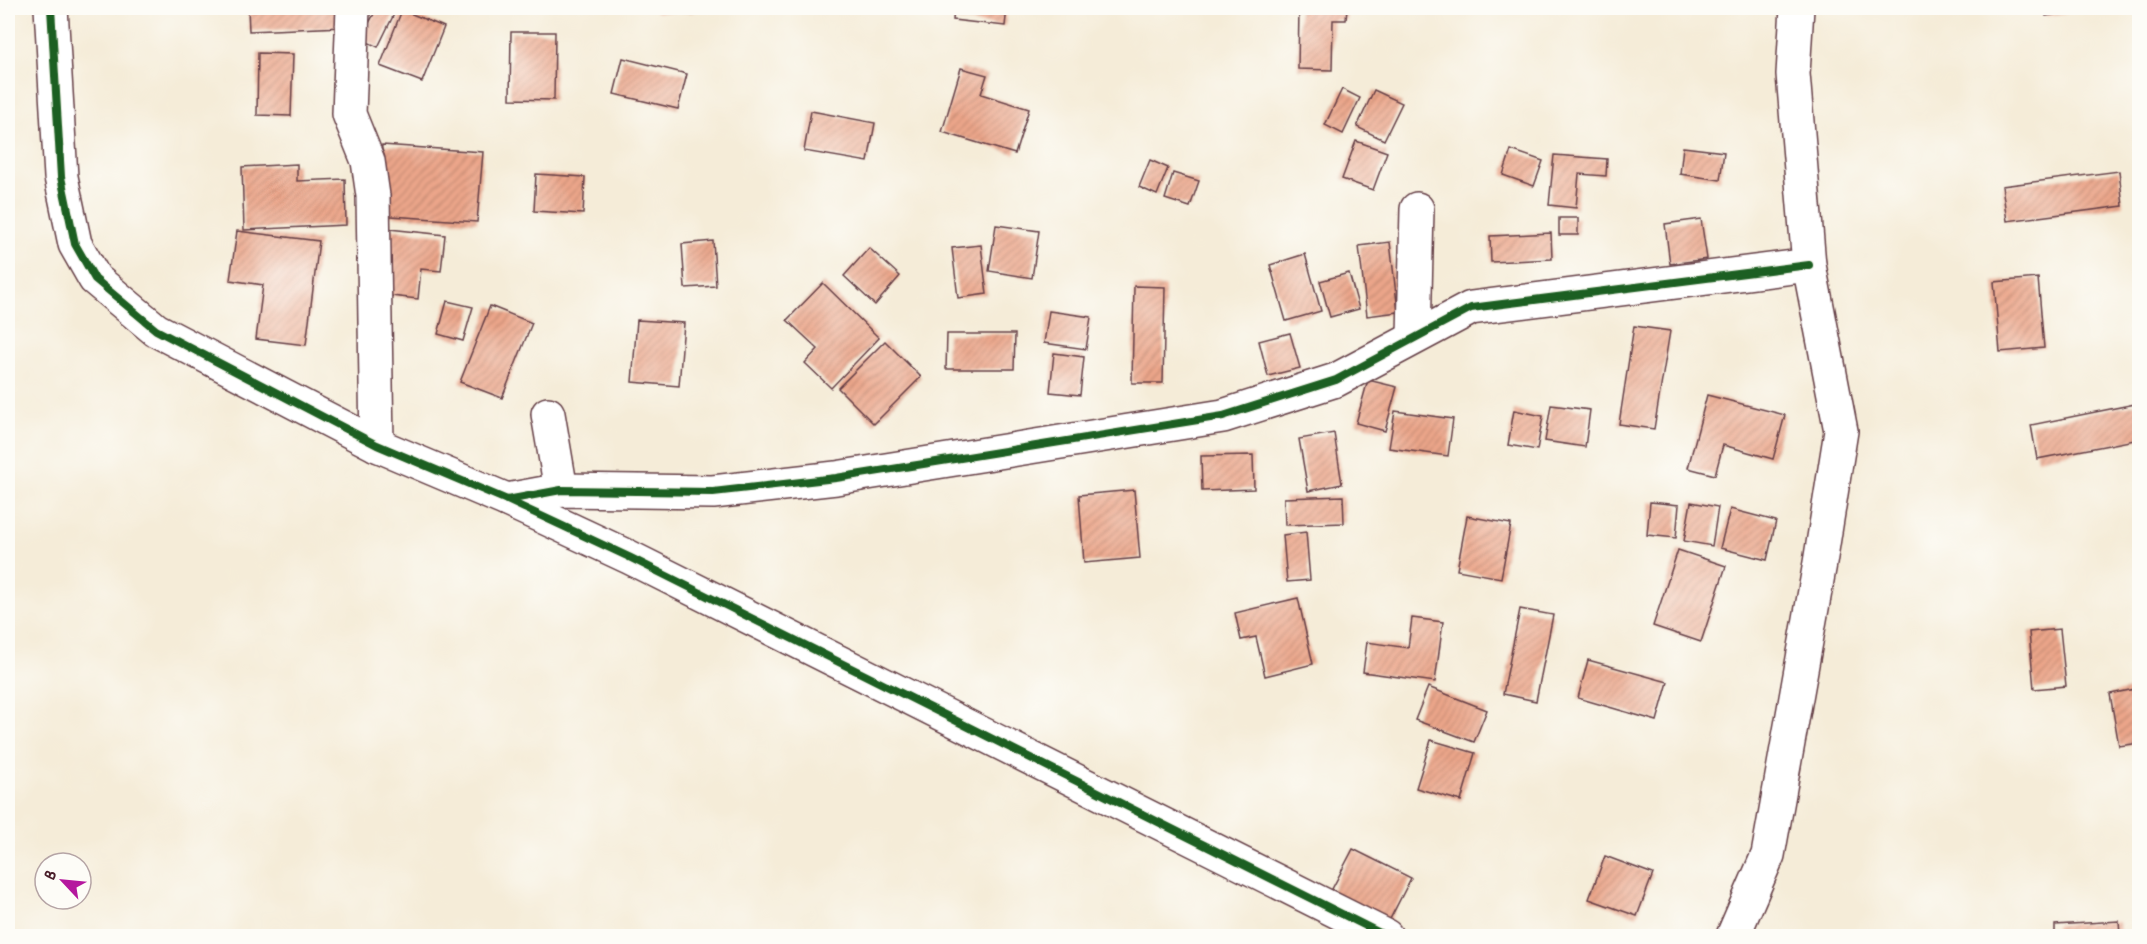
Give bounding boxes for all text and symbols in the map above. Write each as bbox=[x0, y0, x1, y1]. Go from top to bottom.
north arrow bbox=[33, 851, 93, 911]
text: B bbox=[38, 866, 61, 883]

